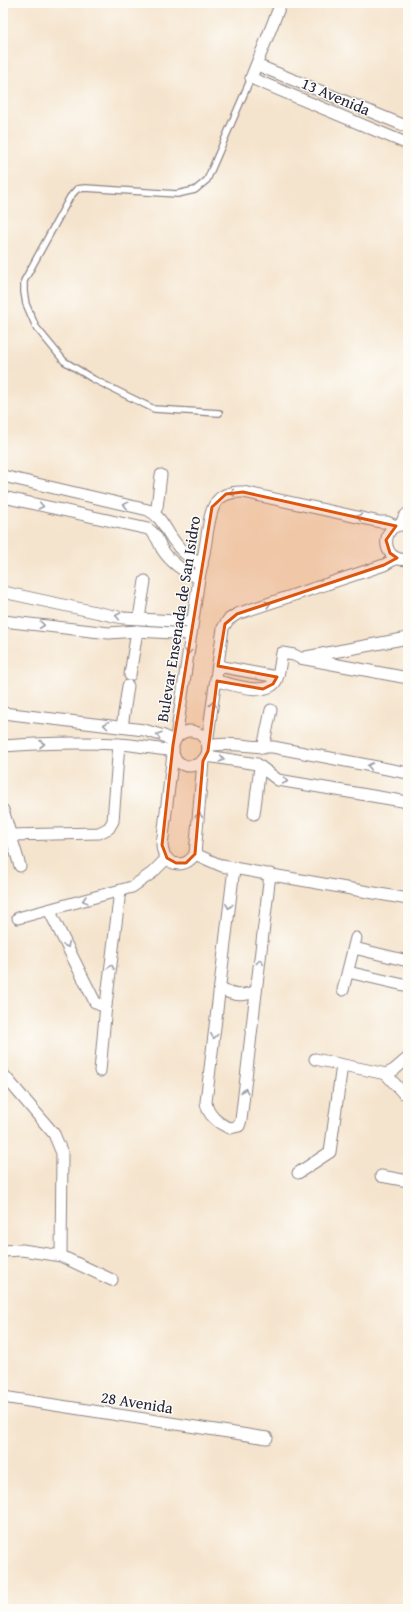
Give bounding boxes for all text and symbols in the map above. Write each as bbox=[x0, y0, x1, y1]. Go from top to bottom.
street label: 13 Avenida bbox=[298, 71, 374, 121]
one-way arrow bbox=[228, 488, 235, 497]
one-way arrow bbox=[38, 501, 44, 509]
one-way arrow bbox=[123, 501, 129, 509]
street label: Bulevar Ensenada de San Isidro bbox=[150, 514, 206, 724]
one-way arrow bbox=[355, 514, 362, 522]
one-way arrow bbox=[264, 600, 271, 608]
one-way arrow bbox=[115, 613, 121, 621]
one-way arrow bbox=[39, 620, 45, 629]
one-way arrow bbox=[184, 649, 193, 655]
one-way arrow bbox=[208, 701, 217, 707]
one-way arrow bbox=[103, 721, 109, 730]
one-way arrow bbox=[156, 731, 163, 740]
one-way arrow bbox=[39, 740, 45, 748]
one-way arrow bbox=[219, 754, 225, 762]
one-way arrow bbox=[367, 762, 373, 770]
one-way arrow bbox=[282, 776, 288, 785]
one-way arrow bbox=[194, 812, 203, 818]
one-way arrow bbox=[81, 896, 88, 904]
one-way arrow bbox=[225, 903, 234, 909]
one-way arrow bbox=[62, 941, 70, 948]
one-way arrow bbox=[255, 959, 264, 965]
one-way arrow bbox=[106, 964, 115, 970]
one-way arrow bbox=[210, 1032, 219, 1039]
one-way arrow bbox=[240, 1088, 249, 1094]
street label: 28 Avenida bbox=[99, 1384, 175, 1420]

